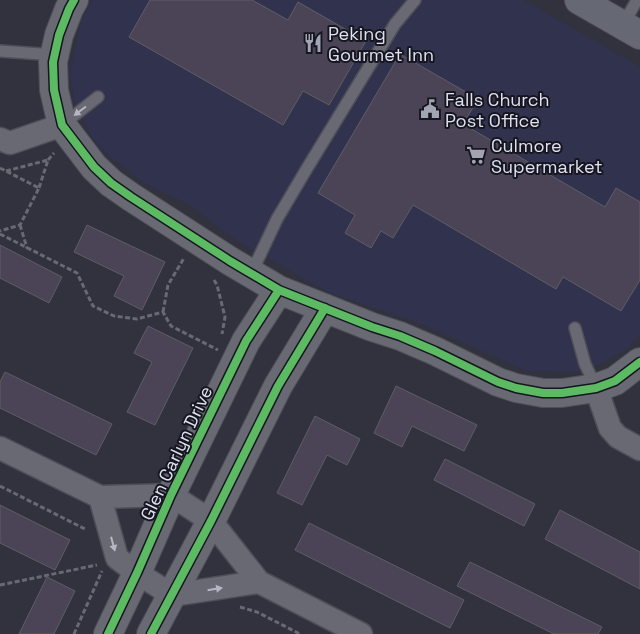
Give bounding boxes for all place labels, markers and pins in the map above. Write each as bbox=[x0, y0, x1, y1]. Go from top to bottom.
place label: Peking Gourmet Inn bbox=[328, 22, 434, 66]
restaurant icon: Peking Gourmet Inn bbox=[302, 32, 324, 54]
place label: Falls Church Post Office bbox=[445, 88, 550, 132]
public building icon: Falls Church Post Office bbox=[419, 98, 441, 120]
place label: Culmore Supermarket bbox=[491, 134, 603, 178]
supermarket icon: Culmore Supermarket bbox=[465, 144, 487, 166]

